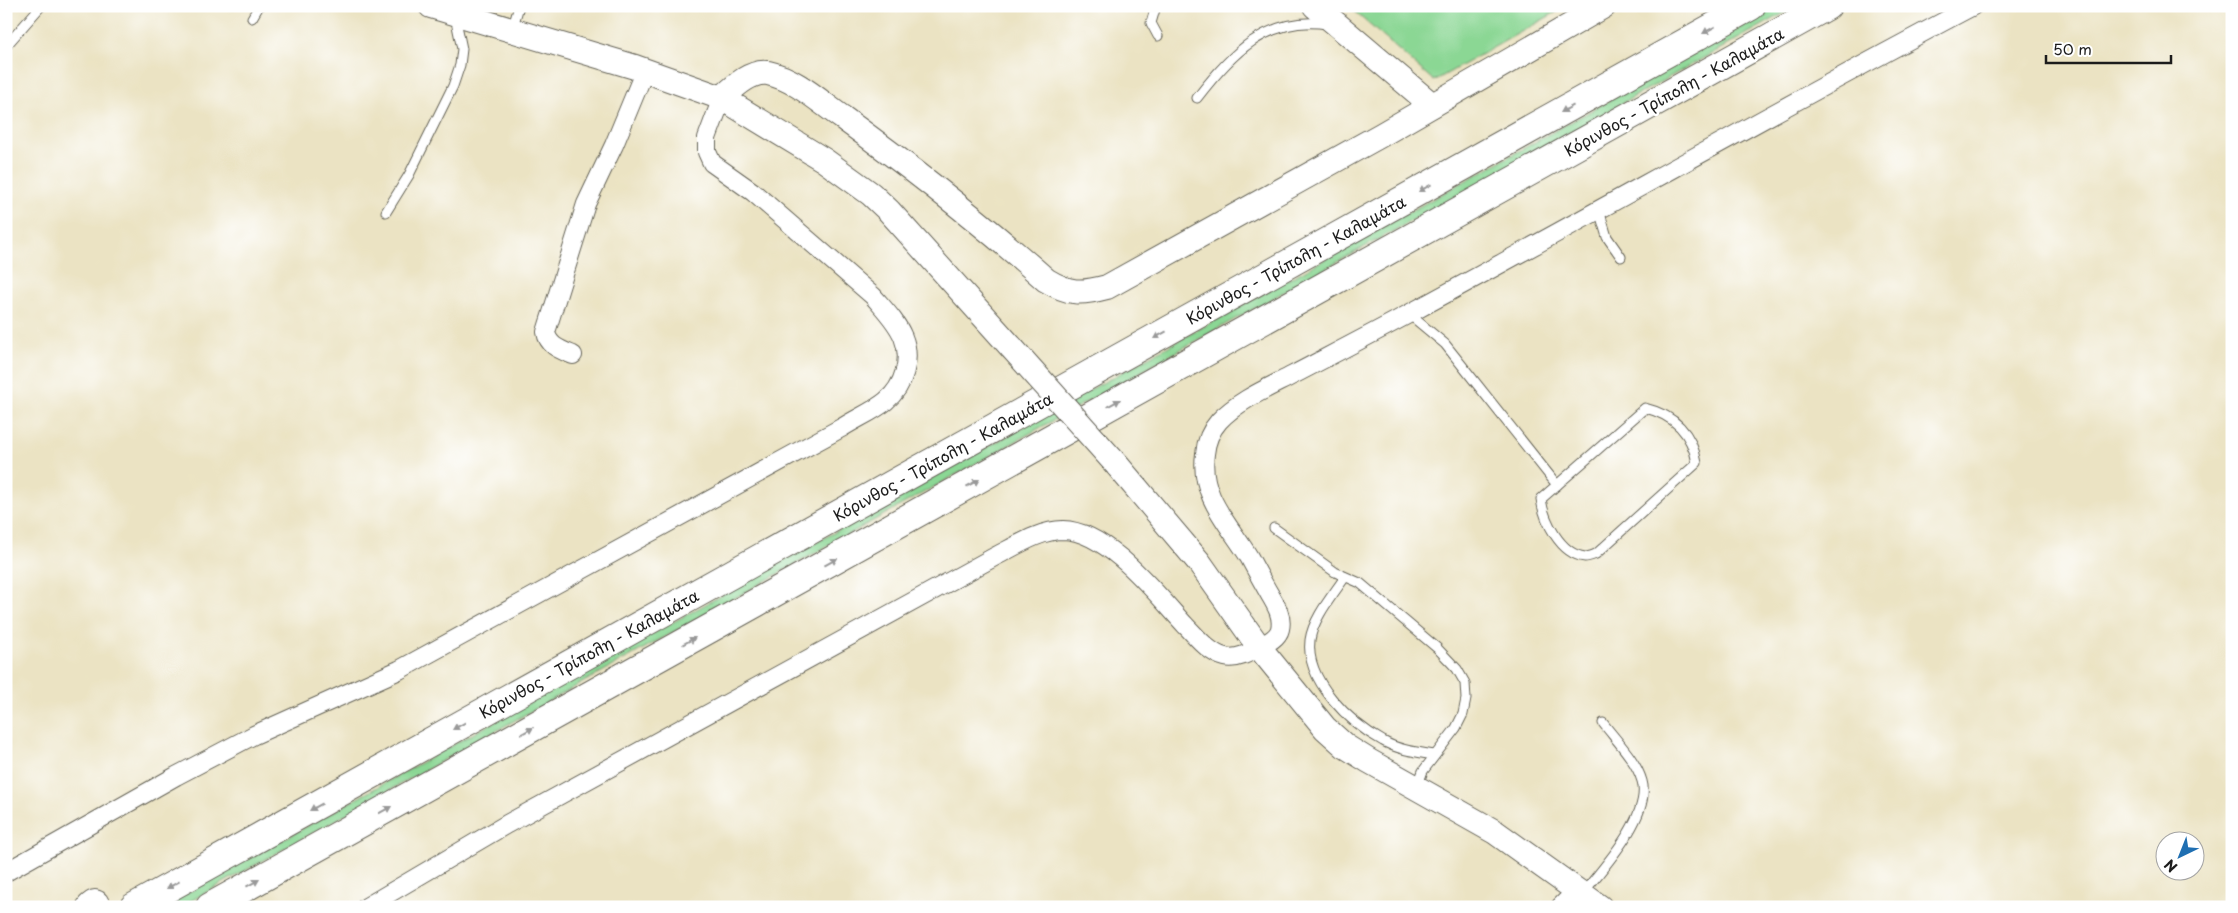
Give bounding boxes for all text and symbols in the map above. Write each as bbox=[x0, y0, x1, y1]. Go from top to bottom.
street label: Κόρινθος - Τρίπολη - Καλαμάτα bbox=[1559, 21, 1788, 162]
one-way arrow bbox=[1701, 26, 1716, 34]
scale bar bbox=[2046, 32, 2170, 64]
text: 50 m bbox=[2053, 37, 2092, 60]
one-way arrow bbox=[1559, 105, 1574, 113]
one-way arrow bbox=[1417, 184, 1432, 192]
street label: Κόρινθος - Τρίπολη - Καλαμάτα bbox=[1181, 189, 1410, 330]
one-way arrow bbox=[1154, 331, 1167, 340]
street label: Κόρινθος - Τρίπολη - Καλαμάτα bbox=[828, 386, 1057, 527]
one-way arrow bbox=[1108, 399, 1121, 408]
one-way arrow bbox=[966, 478, 979, 487]
one-way arrow bbox=[824, 557, 837, 566]
street label: Κόρινθος - Τρίπολη - Καλαμάτα bbox=[474, 583, 703, 724]
one-way arrow bbox=[682, 636, 695, 645]
one-way arrow bbox=[451, 722, 466, 730]
one-way arrow bbox=[519, 727, 534, 735]
one-way arrow bbox=[309, 802, 323, 811]
one-way arrow bbox=[377, 806, 392, 814]
north arrow bbox=[2156, 830, 2206, 880]
text: N bbox=[2160, 854, 2182, 877]
one-way arrow bbox=[246, 879, 260, 887]
one-way arrow bbox=[166, 881, 181, 889]

